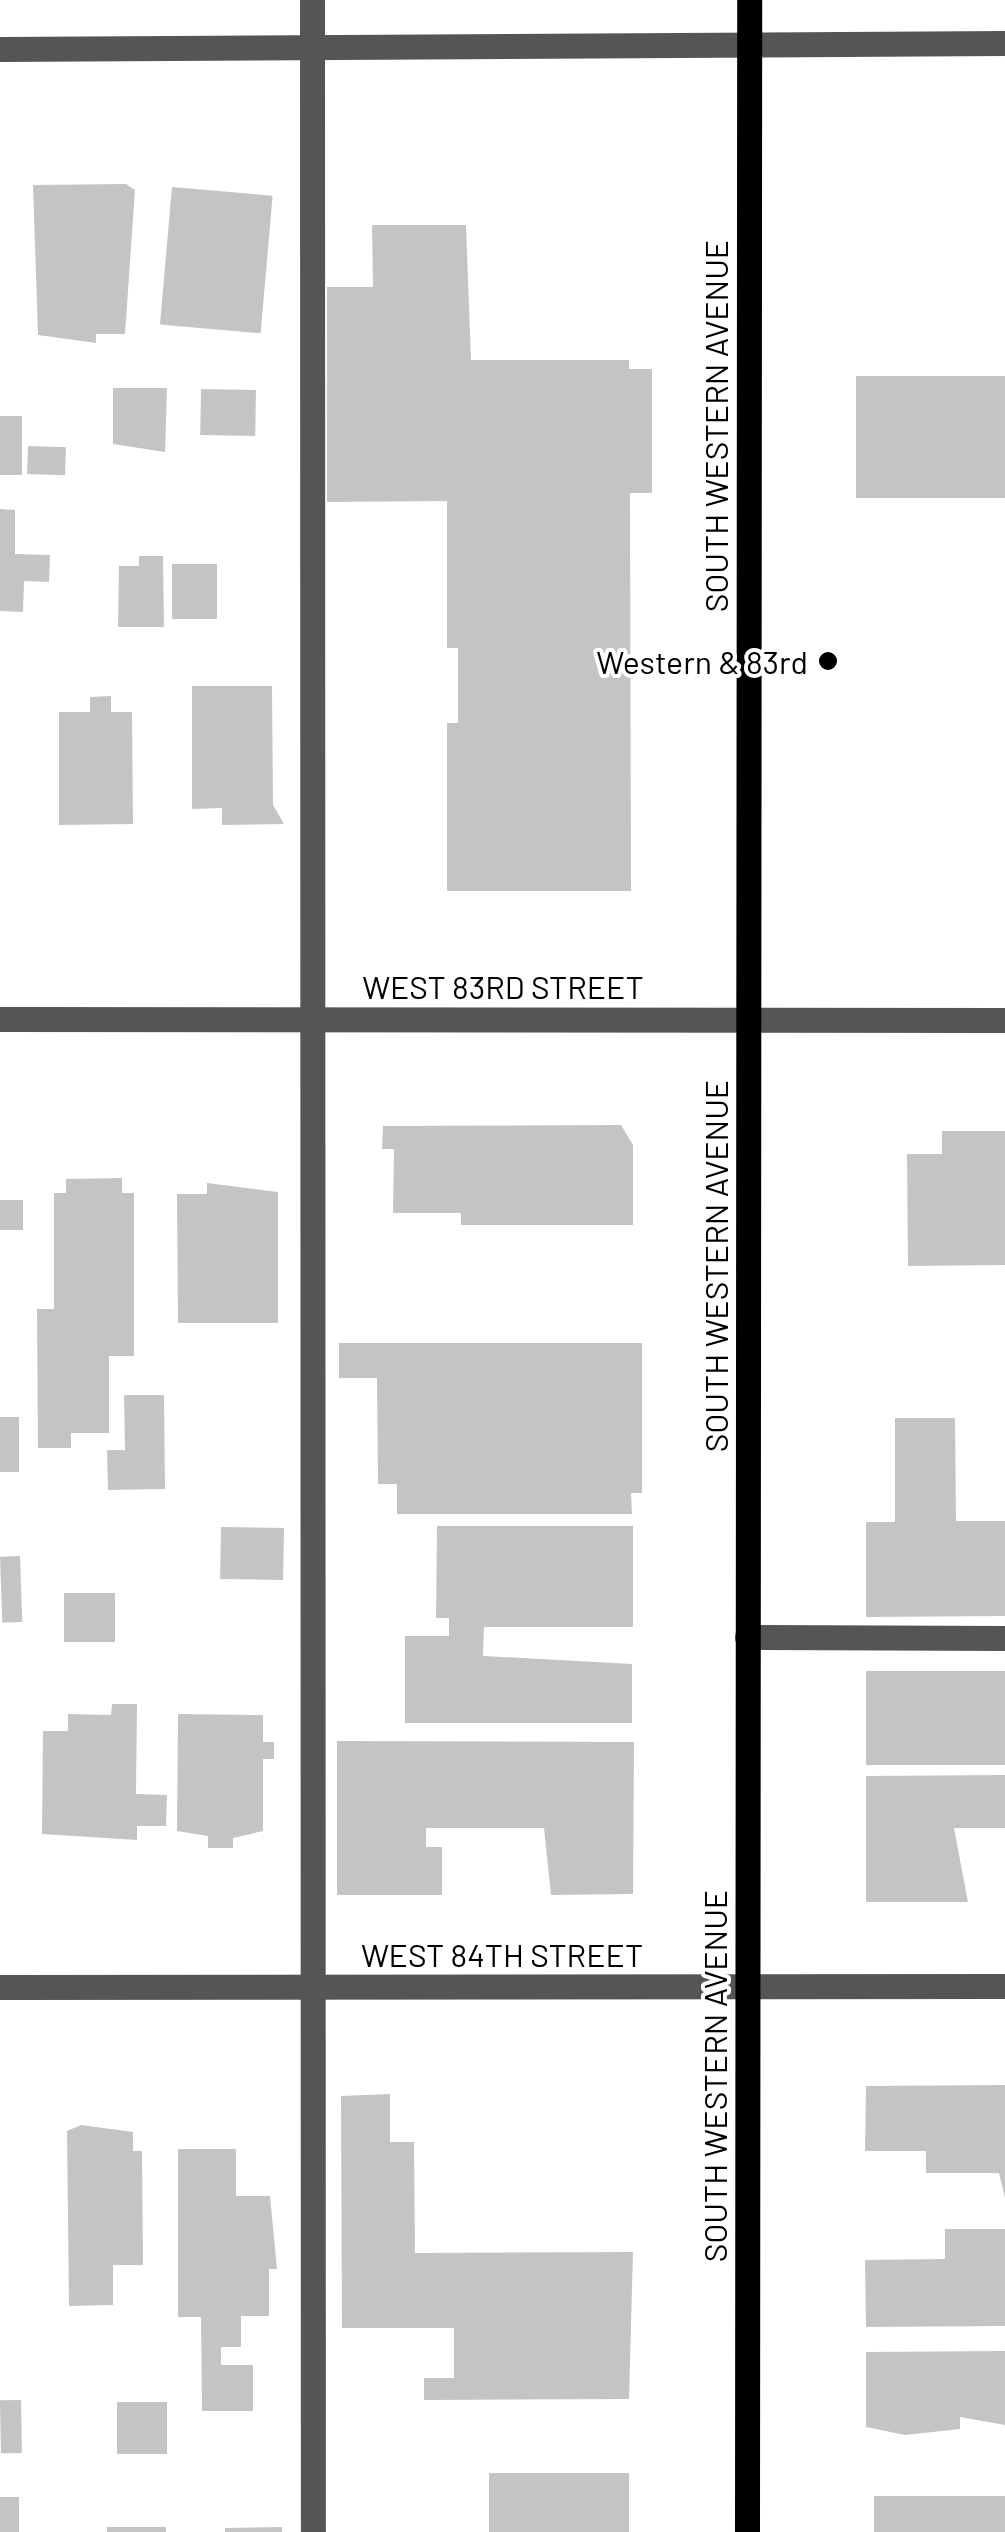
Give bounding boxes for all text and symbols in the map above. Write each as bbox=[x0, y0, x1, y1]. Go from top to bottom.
street label: SOUTH WESTERN AVENUE bbox=[696, 240, 734, 612]
place label: Western & 83rd bbox=[596, 642, 808, 680]
marker: Western & 83rd bbox=[817, 650, 839, 672]
street label: WEST 83RD STREET bbox=[362, 967, 644, 1005]
street label: SOUTH WESTERN AVENUE bbox=[696, 1080, 734, 1452]
street label: SOUTH WESTERN AVENUE bbox=[695, 1890, 733, 2262]
street label: WEST 84TH STREET bbox=[361, 1935, 643, 1973]

